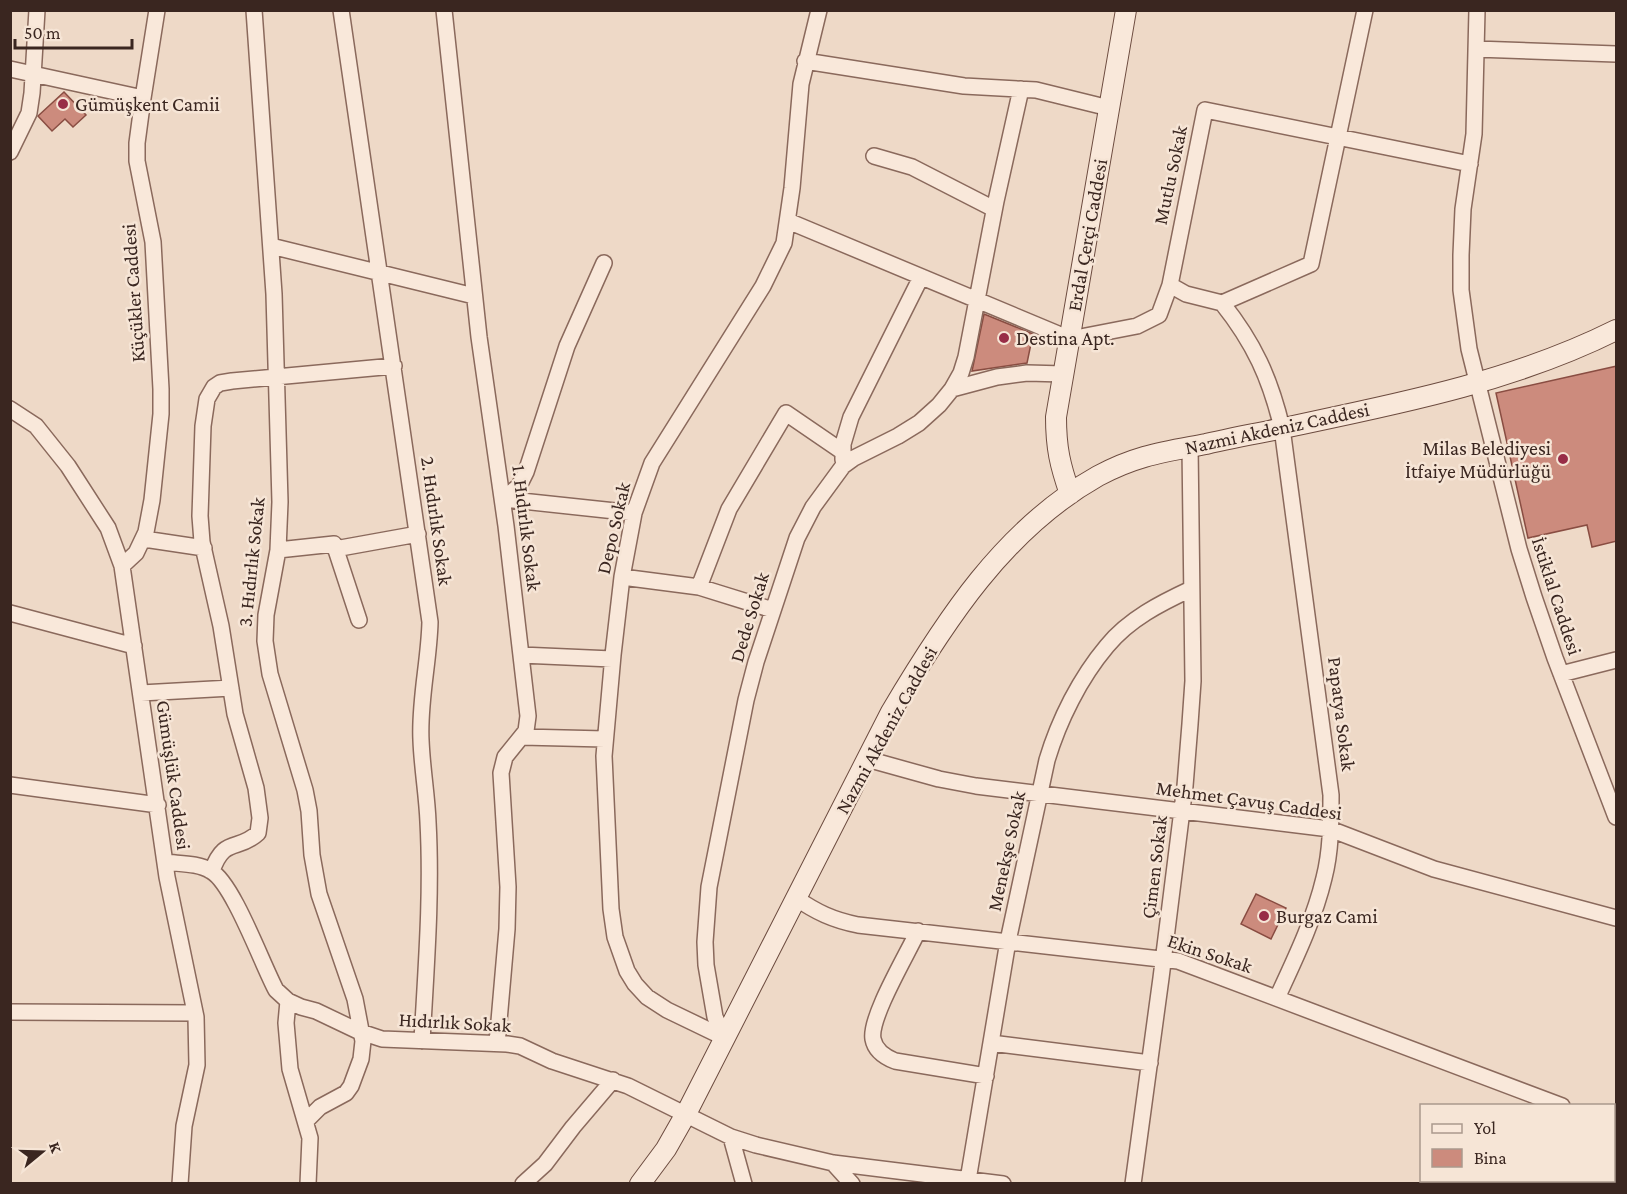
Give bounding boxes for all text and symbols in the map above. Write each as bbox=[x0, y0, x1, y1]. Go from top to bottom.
scale bar bbox=[15, 12, 132, 50]
text: 50 m bbox=[24, 23, 61, 43]
place label: Gümüşkent Camii bbox=[75, 93, 220, 116]
marker: Gümüşkent Camii bbox=[56, 97, 70, 111]
street label: Mutlu Sokak bbox=[1149, 123, 1191, 227]
street label: Erdal Çerçi Caddesi bbox=[1063, 157, 1112, 313]
street label: Küçükler Caddesi bbox=[117, 223, 150, 363]
place label: Destina Apt. bbox=[1016, 327, 1115, 350]
marker: Destina Apt. bbox=[997, 331, 1011, 345]
street label: Nazmi Akdeniz Caddesi bbox=[1183, 398, 1371, 458]
place label: Milas Belediyesi İtfaiye Müdürlüğü bbox=[1405, 437, 1551, 483]
marker: Milas Belediyesi İtfaiye Müdürlüğü bbox=[1556, 452, 1570, 466]
street label: 2. Hıdırlık Sokak bbox=[417, 455, 457, 587]
street label: 1. Hıdırlık Sokak bbox=[508, 463, 546, 593]
street label: Depo Sokak bbox=[592, 479, 635, 576]
street label: 3. Hıdırlık Sokak bbox=[233, 496, 269, 628]
street label: İstiklal Caddesi bbox=[1528, 534, 1586, 658]
street label: Dede Sokak bbox=[725, 569, 773, 665]
street label: Nazmi Akdeniz Caddesi bbox=[831, 642, 941, 818]
street label: Papatya Sokak bbox=[1323, 656, 1360, 773]
street label: Gümüşlük Caddesi bbox=[152, 699, 195, 851]
street label: Mehmet Çavuş Caddesi bbox=[1154, 776, 1343, 825]
street label: Menekşe Sokak bbox=[983, 788, 1031, 913]
street label: Çimen Sokak bbox=[1137, 814, 1172, 920]
place label: Burgaz Cami bbox=[1276, 905, 1378, 928]
marker: Burgaz Cami bbox=[1257, 909, 1271, 923]
street label: Ekin Sokak bbox=[1165, 929, 1256, 977]
street label: Hıdırlık Sokak bbox=[398, 1008, 512, 1036]
legend bbox=[1420, 1104, 1615, 1182]
text: Yol bbox=[1474, 1118, 1496, 1138]
north arrow bbox=[12, 1122, 72, 1182]
text: K bbox=[46, 1140, 66, 1156]
text: Bina bbox=[1474, 1148, 1507, 1168]

